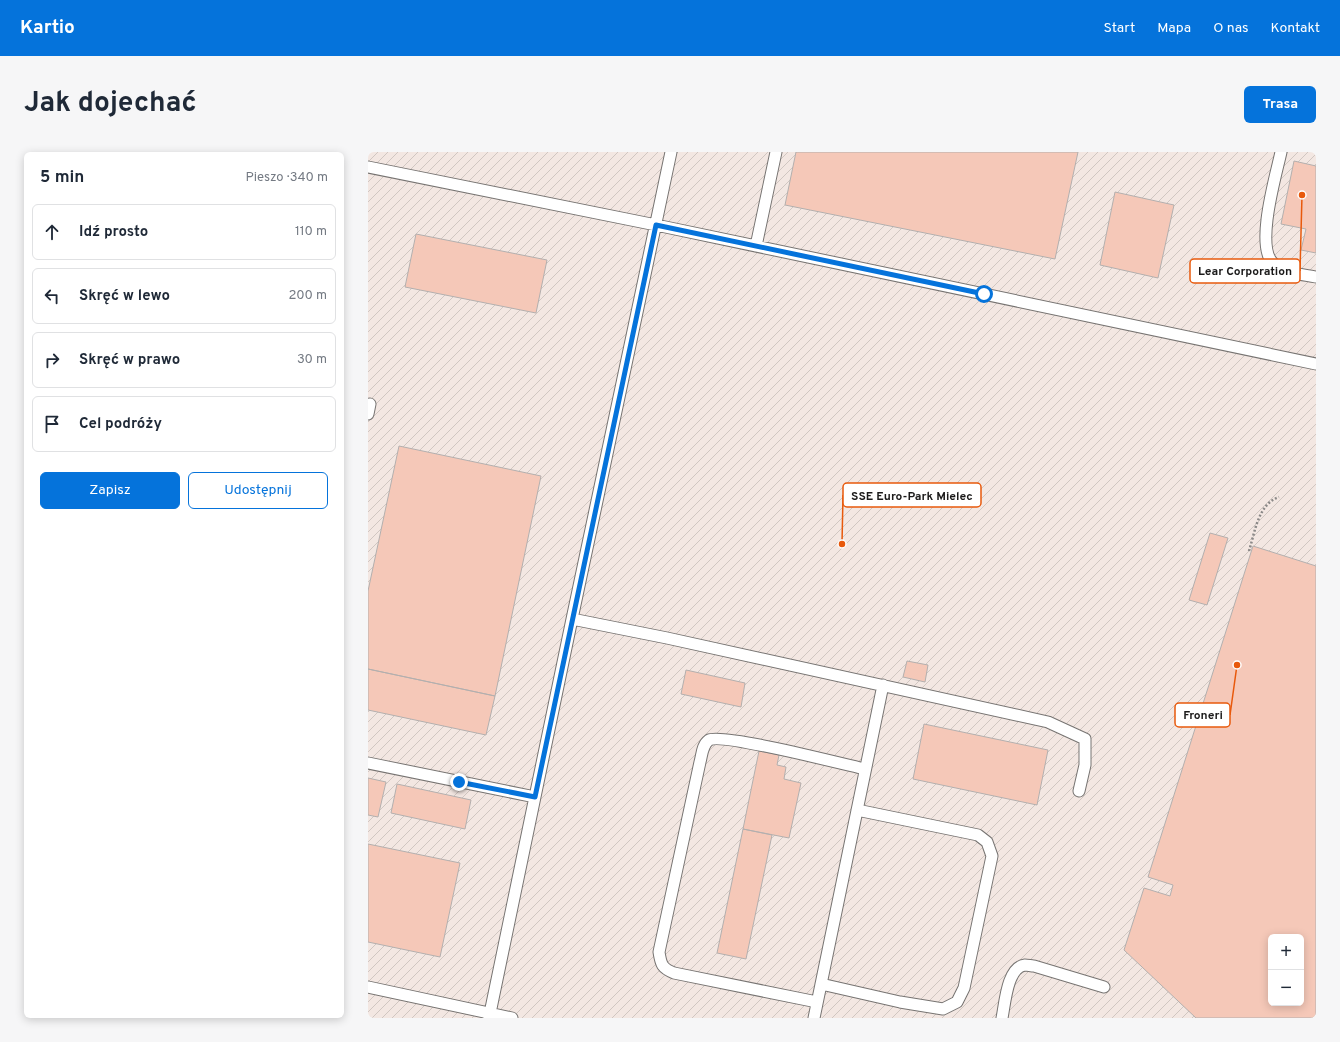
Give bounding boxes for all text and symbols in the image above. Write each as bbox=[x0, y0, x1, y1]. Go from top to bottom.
text: Kartio bbox=[20, 16, 75, 40]
text: Start bbox=[1103, 20, 1135, 37]
text: Mapa bbox=[1157, 20, 1191, 37]
text: O nas bbox=[1213, 20, 1249, 37]
text: Kontakt bbox=[1271, 20, 1320, 37]
text: Jak dojechać bbox=[24, 86, 197, 122]
button: Trasa bbox=[1244, 86, 1316, 123]
text: 5 min bbox=[40, 167, 84, 189]
text: Pieszo · 340 m bbox=[246, 170, 328, 186]
icon: ahead bbox=[41, 221, 63, 243]
text: Idź prosto bbox=[79, 223, 148, 242]
text: 110 m bbox=[295, 224, 327, 240]
callout: Lear Corporation bbox=[1190, 259, 1300, 283]
text: Lear Corporation bbox=[1198, 264, 1292, 280]
icon: left bbox=[41, 285, 63, 307]
route start bbox=[975, 285, 993, 303]
text: Skręć w lewo bbox=[79, 287, 170, 306]
text: 200 m bbox=[288, 288, 327, 304]
icon: right bbox=[41, 349, 63, 371]
text: Skręć w prawo bbox=[79, 351, 180, 370]
text: 30 m bbox=[297, 352, 327, 368]
icon: arrive bbox=[41, 413, 63, 435]
text: Cel podróży bbox=[79, 415, 162, 434]
button: Zapisz bbox=[40, 472, 180, 509]
button: Udostępnij bbox=[188, 472, 328, 509]
callout: SSE Euro-Park Mielec bbox=[843, 483, 981, 507]
text: SSE Euro-Park Mielec bbox=[851, 489, 973, 505]
callout: Froneri bbox=[1175, 703, 1230, 727]
text: Froneri bbox=[1183, 708, 1223, 724]
route end bbox=[450, 773, 468, 791]
map controls bbox=[1268, 934, 1304, 1006]
button: + bbox=[1268, 934, 1304, 970]
button: − bbox=[1268, 970, 1304, 1006]

